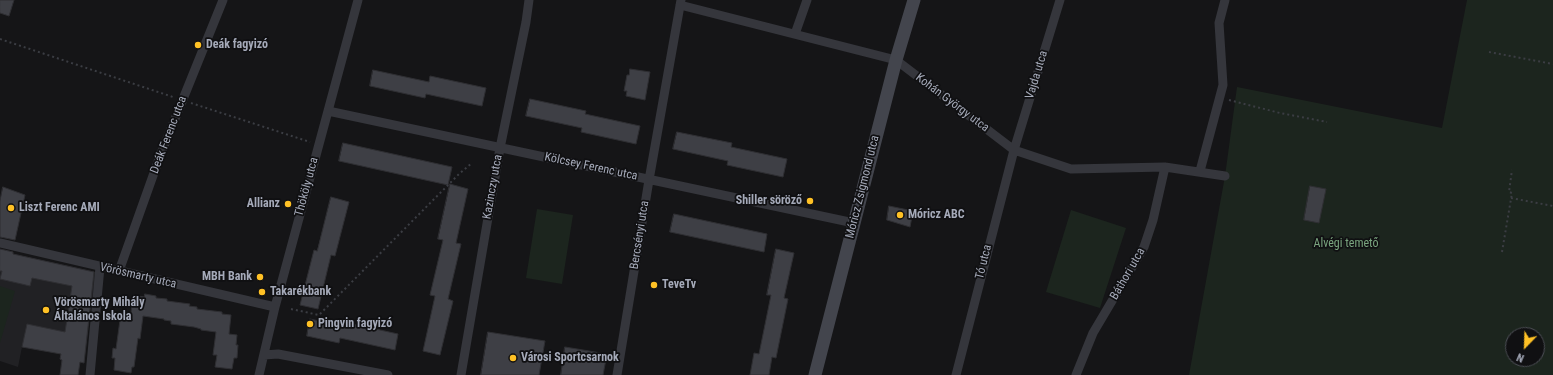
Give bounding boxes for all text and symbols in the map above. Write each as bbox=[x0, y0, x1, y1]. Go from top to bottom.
place label: Deák fagyizó bbox=[206, 38, 268, 52]
marker: Deák fagyizó bbox=[193, 40, 203, 50]
street label: Vajda utca bbox=[1023, 49, 1051, 101]
street label: Kohán György utca bbox=[912, 71, 992, 135]
street label: Deák Ferenc utca bbox=[148, 94, 190, 176]
street label: Móricz Zsigmond utca bbox=[843, 134, 883, 240]
street label: Kölcsey Ferenc utca bbox=[543, 150, 639, 184]
street label: Kazinczy utca bbox=[480, 154, 506, 220]
street label: Thököly utca bbox=[292, 156, 322, 218]
place label: Shiller söröző bbox=[736, 194, 802, 208]
marker: Shiller söröző bbox=[805, 196, 815, 206]
place label: Allianz bbox=[247, 197, 280, 211]
marker: Allianz bbox=[283, 199, 293, 209]
street label: Bercsényi utca bbox=[627, 200, 653, 270]
place label: Liszt Ferenc AMI bbox=[19, 201, 100, 215]
marker: Liszt Ferenc AMI bbox=[6, 203, 16, 213]
place label: Móricz ABC bbox=[908, 208, 965, 222]
marker: Móricz ABC bbox=[895, 210, 905, 220]
park label: Alvégi temető bbox=[1313, 237, 1379, 251]
street label: Tó utca bbox=[973, 243, 995, 281]
street label: Báthori utca bbox=[1107, 246, 1149, 302]
street label: Vörösmarty utca bbox=[98, 260, 178, 292]
place label: MBH Bank bbox=[202, 270, 252, 284]
marker: MBH Bank bbox=[255, 272, 265, 282]
place label: TeveTv bbox=[662, 278, 696, 292]
marker: TeveTv bbox=[649, 280, 659, 290]
place label: Takarékbank bbox=[270, 285, 331, 299]
marker: Takarékbank bbox=[257, 287, 267, 297]
place label: Vörösmarty Mihály Általános Iskola bbox=[54, 296, 144, 324]
marker: Vörösmarty Mihály Általános Iskola bbox=[41, 305, 51, 315]
place label: Pingvin fagyizó bbox=[318, 317, 392, 331]
marker: Pingvin fagyizó bbox=[305, 319, 315, 329]
north arrow bbox=[1505, 327, 1545, 367]
text: N bbox=[1515, 350, 1526, 365]
place label: Városi Sportcsarnok bbox=[521, 351, 619, 365]
marker: Városi Sportcsarnok bbox=[508, 353, 518, 363]

